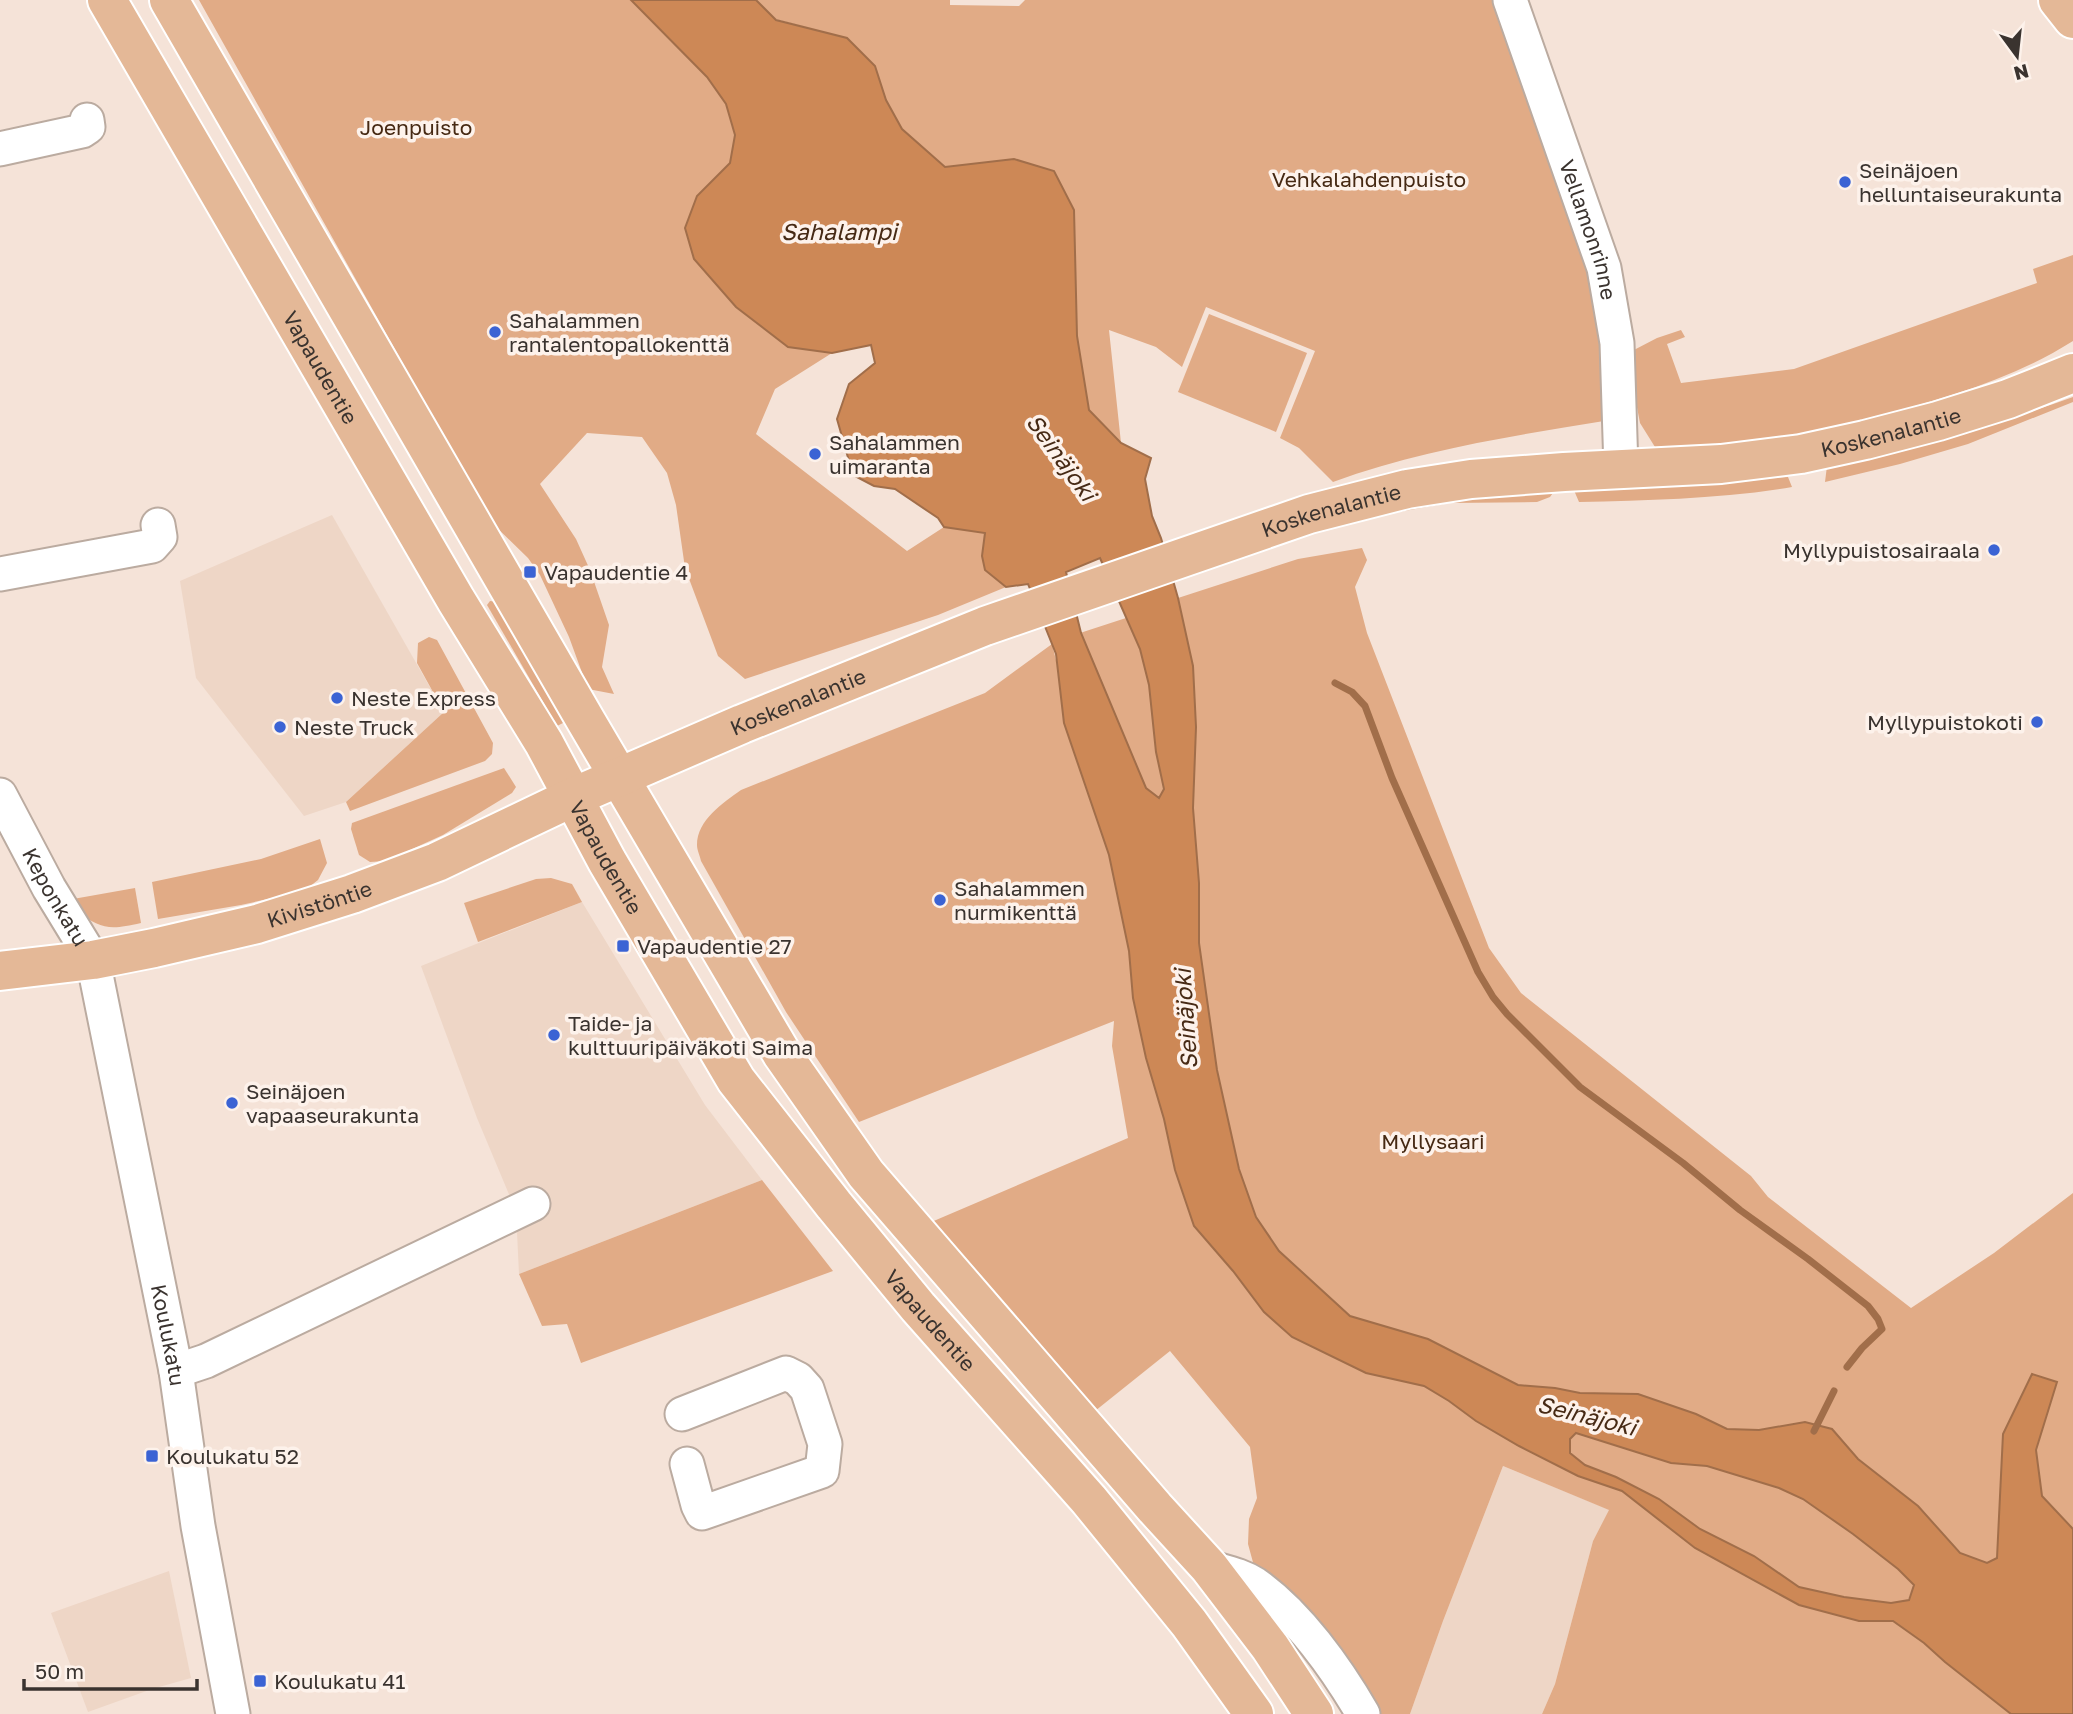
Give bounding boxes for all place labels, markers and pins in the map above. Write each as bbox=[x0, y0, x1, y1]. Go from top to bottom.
place label: Seinäjoen helluntaiseurakunta bbox=[1859, 157, 2062, 207]
marker: Seinäjoen helluntaiseurakunta bbox=[1837, 174, 1853, 190]
place label: Sahalammen rantalentopallokenttä bbox=[509, 307, 730, 357]
marker: Sahalammen rantalentopallokenttä bbox=[487, 324, 503, 340]
place label: Sahalammen uimaranta bbox=[829, 429, 960, 479]
marker: Sahalammen uimaranta bbox=[807, 446, 823, 462]
place label: Myllypuistosairaala bbox=[1783, 537, 1980, 563]
marker: Myllypuistosairaala bbox=[1986, 542, 2002, 558]
place label: Vapaudentie 4 bbox=[544, 559, 688, 585]
marker: Vapaudentie 4 bbox=[522, 564, 538, 580]
place label: Neste Express bbox=[351, 685, 496, 711]
marker: Neste Express bbox=[329, 690, 345, 706]
place label: Myllypuistokoti bbox=[1867, 709, 2023, 735]
place label: Neste Truck bbox=[294, 714, 415, 740]
marker: Myllypuistokoti bbox=[2029, 714, 2045, 730]
marker: Neste Truck bbox=[272, 719, 288, 735]
place label: Sahalammen nurmikenttä bbox=[954, 875, 1085, 925]
marker: Sahalammen nurmikenttä bbox=[932, 892, 948, 908]
place label: Vapaudentie 27 bbox=[637, 933, 792, 959]
marker: Vapaudentie 27 bbox=[615, 938, 631, 954]
place label: Taide- ja kulttuuripäiväkoti Saima bbox=[568, 1010, 813, 1060]
marker: Taide- ja kulttuuripäiväkoti Saima bbox=[546, 1027, 562, 1043]
place label: Seinäjoen vapaaseurakunta bbox=[246, 1078, 419, 1128]
marker: Seinäjoen vapaaseurakunta bbox=[224, 1095, 240, 1111]
place label: Koulukatu 52 bbox=[166, 1443, 299, 1469]
marker: Koulukatu 52 bbox=[144, 1448, 160, 1464]
place label: Koulukatu 41 bbox=[274, 1668, 405, 1694]
marker: Koulukatu 41 bbox=[252, 1673, 268, 1689]

